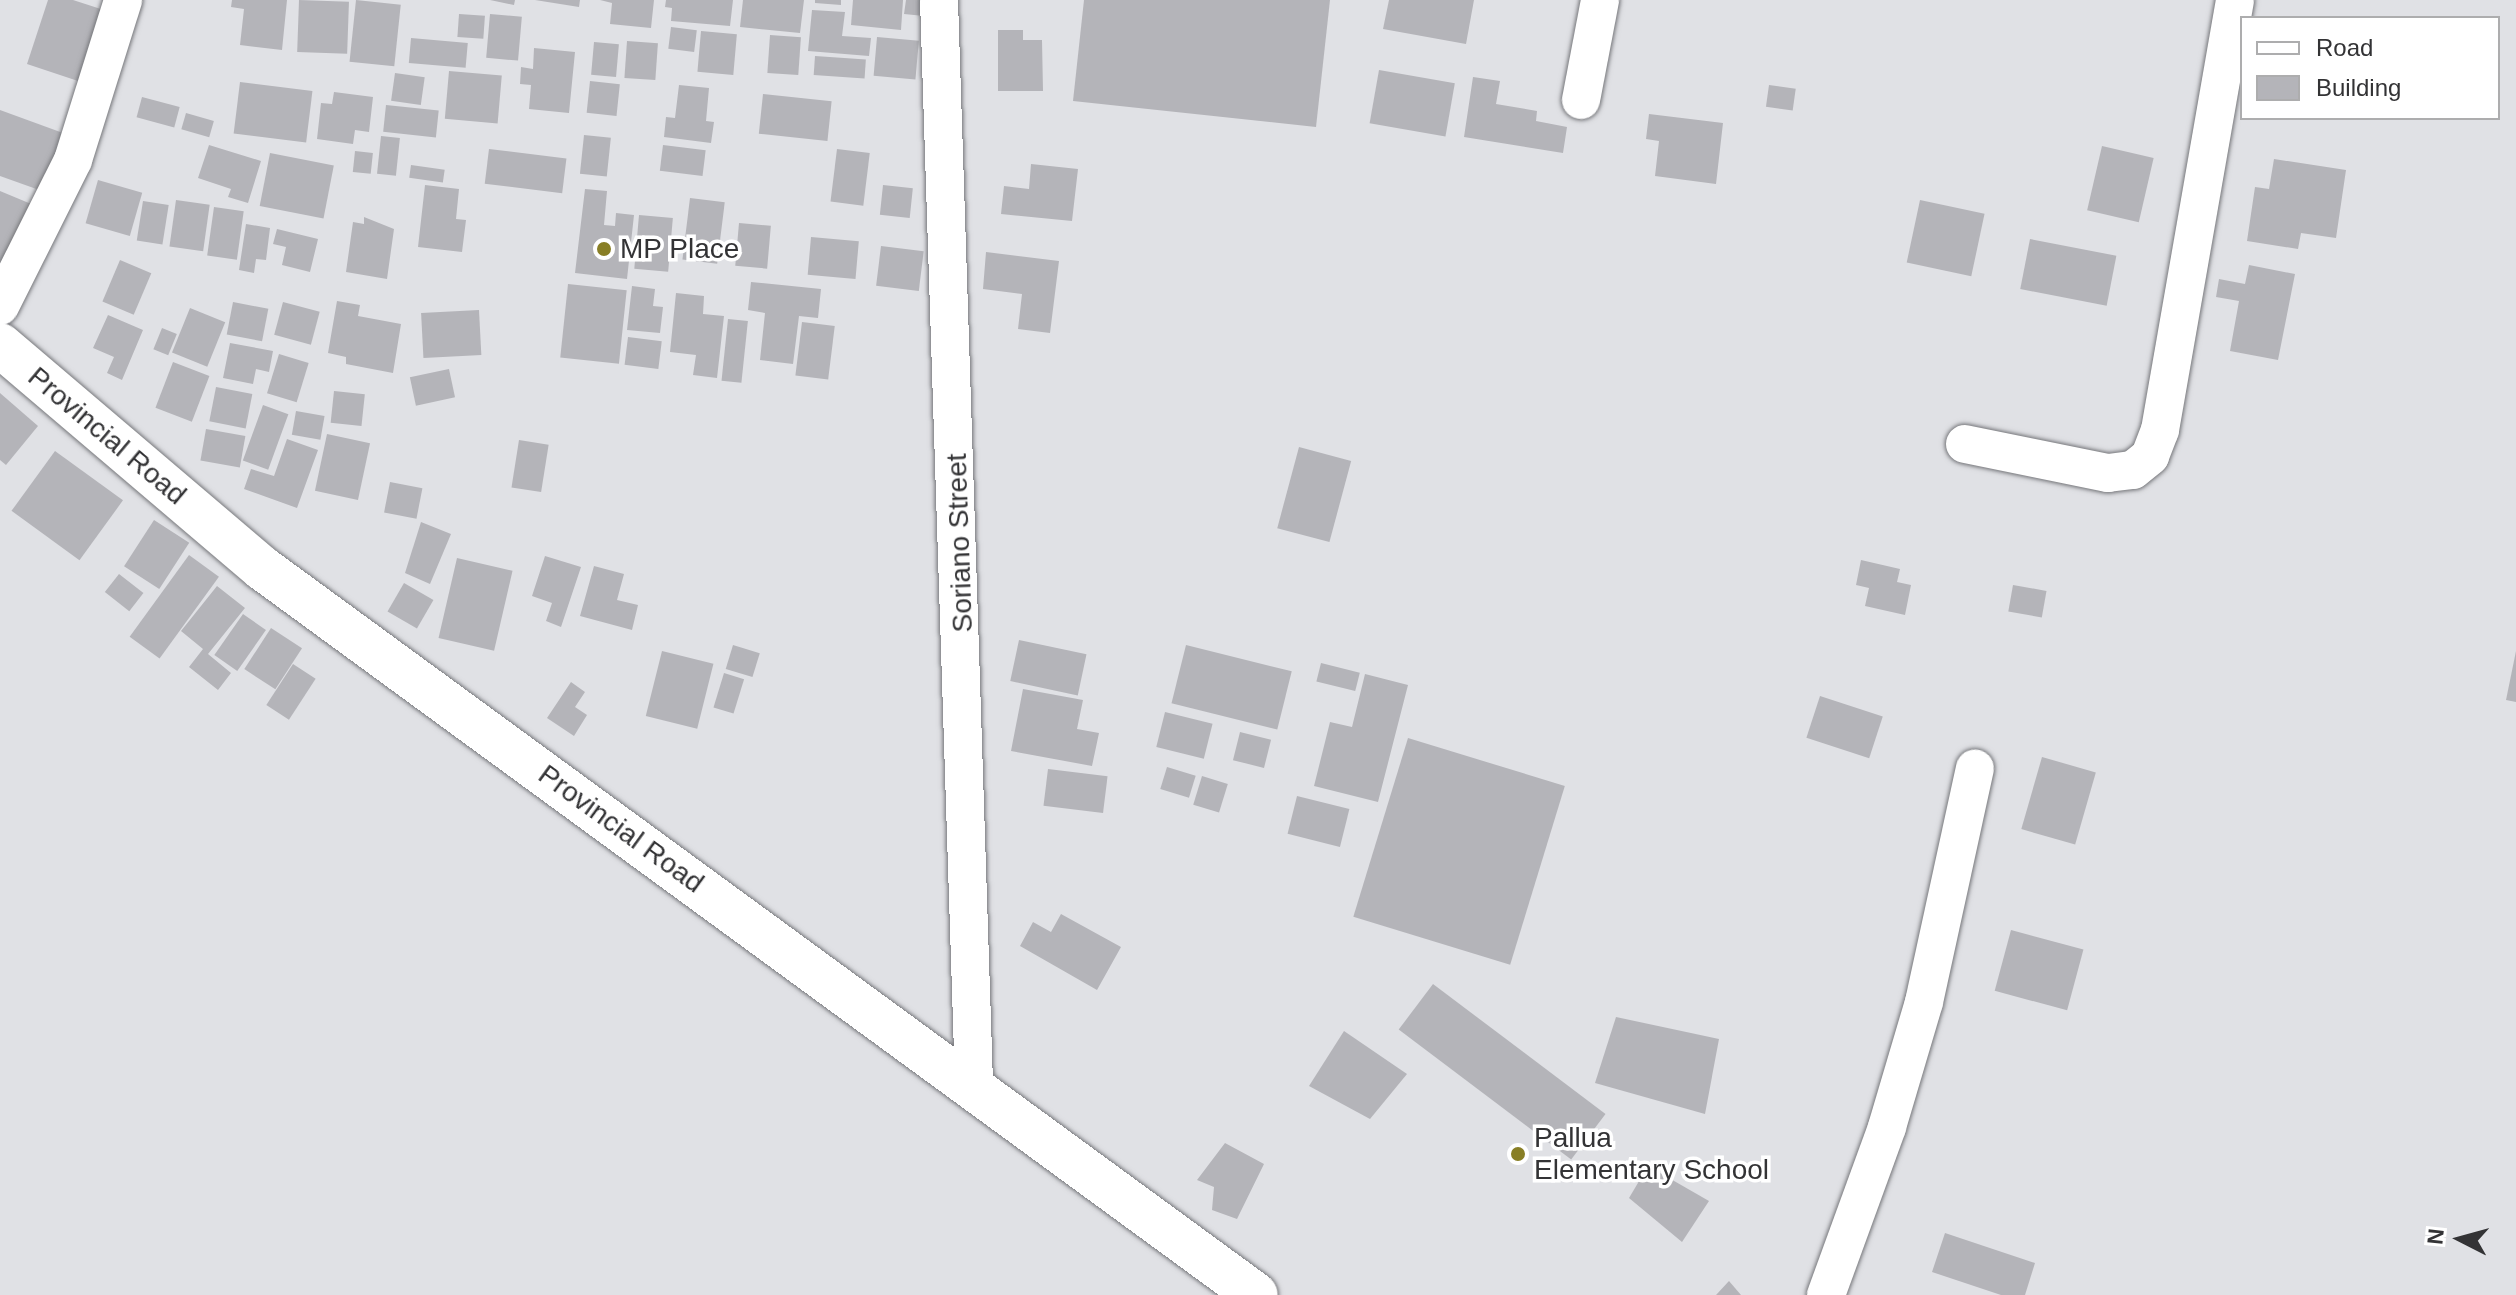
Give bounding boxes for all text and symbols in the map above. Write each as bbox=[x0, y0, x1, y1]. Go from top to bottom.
legend bbox=[2240, 16, 2500, 120]
text: Road bbox=[2316, 34, 2373, 61]
text: Building bbox=[2316, 74, 2401, 101]
place label: MP Place bbox=[620, 232, 740, 266]
marker: MP Place bbox=[595, 240, 613, 258]
street label: Provincial Road bbox=[21, 360, 193, 512]
street label: Soriano Street bbox=[940, 453, 980, 633]
street label: Provincial Road bbox=[532, 758, 710, 900]
place label: Pallua Elementary School bbox=[1534, 1121, 1769, 1187]
marker: Pallua Elementary School bbox=[1509, 1145, 1527, 1163]
north arrow bbox=[2420, 1199, 2500, 1279]
text: N bbox=[2422, 1227, 2449, 1246]

